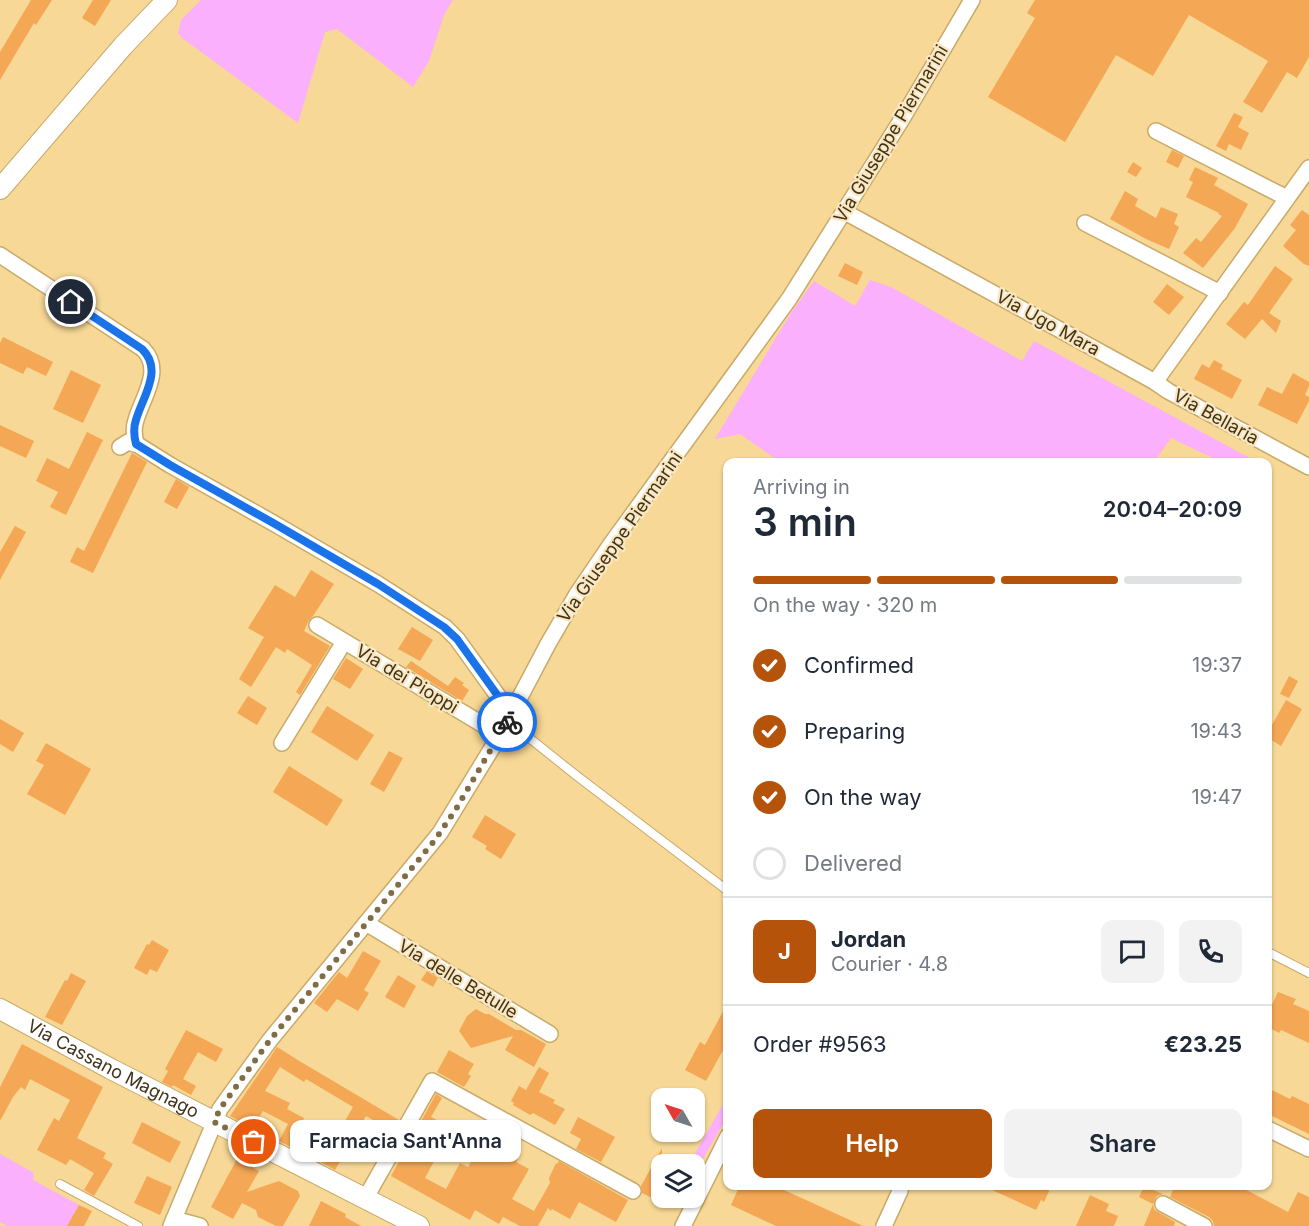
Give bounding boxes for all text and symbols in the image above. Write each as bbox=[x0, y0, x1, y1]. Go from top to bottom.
street label: Via Giuseppe Piermarini bbox=[829, 41, 952, 226]
pin bbox=[45, 276, 96, 327]
icon: home bbox=[54, 285, 87, 318]
street label: Via Ugo Mara bbox=[993, 285, 1104, 360]
street label: Via Bellaria bbox=[1170, 384, 1263, 449]
street label: Via Giuseppe Piermarini bbox=[553, 447, 687, 626]
text: Arriving in bbox=[753, 475, 850, 499]
text: 20:04–20:09 bbox=[1103, 496, 1242, 522]
text: 3 min bbox=[753, 498, 857, 545]
text: On the way · 320 m bbox=[753, 593, 937, 617]
street label: Via dei Pioppi bbox=[352, 640, 462, 717]
icon: check bbox=[753, 649, 786, 682]
text: Confirmed bbox=[804, 652, 914, 678]
text: 19:37 bbox=[1192, 653, 1242, 677]
courier bbox=[477, 692, 537, 752]
icon: bike bbox=[491, 706, 524, 739]
icon: check bbox=[753, 715, 786, 748]
text: Preparing bbox=[804, 718, 905, 744]
text: 19:43 bbox=[1190, 719, 1242, 743]
icon: check bbox=[753, 781, 786, 814]
text: On the way bbox=[804, 784, 922, 810]
text: 19:47 bbox=[1191, 785, 1242, 809]
text: Delivered bbox=[804, 850, 902, 876]
button: chat bbox=[1101, 920, 1164, 983]
button: phone bbox=[1179, 920, 1242, 983]
text: Jordan bbox=[831, 926, 906, 952]
street label: Via delle Betulle bbox=[395, 935, 522, 1023]
text: J bbox=[778, 938, 791, 964]
text: Courier · 4.8 bbox=[831, 952, 948, 976]
street label: Via Cassano Magnago bbox=[24, 1015, 203, 1122]
text: Order #9563 bbox=[753, 1031, 887, 1057]
text: €23.25 bbox=[1164, 1031, 1242, 1057]
north arrow bbox=[651, 1088, 705, 1142]
map controls bbox=[651, 1088, 705, 1208]
button: Help bbox=[753, 1109, 992, 1178]
button: Share bbox=[1004, 1109, 1242, 1178]
pin bbox=[228, 1116, 279, 1167]
callout: Farmacia Sant'Anna bbox=[290, 1121, 521, 1163]
icon: bag bbox=[237, 1125, 270, 1158]
text: Farmacia Sant'Anna bbox=[309, 1129, 502, 1153]
button: layers bbox=[651, 1154, 705, 1208]

